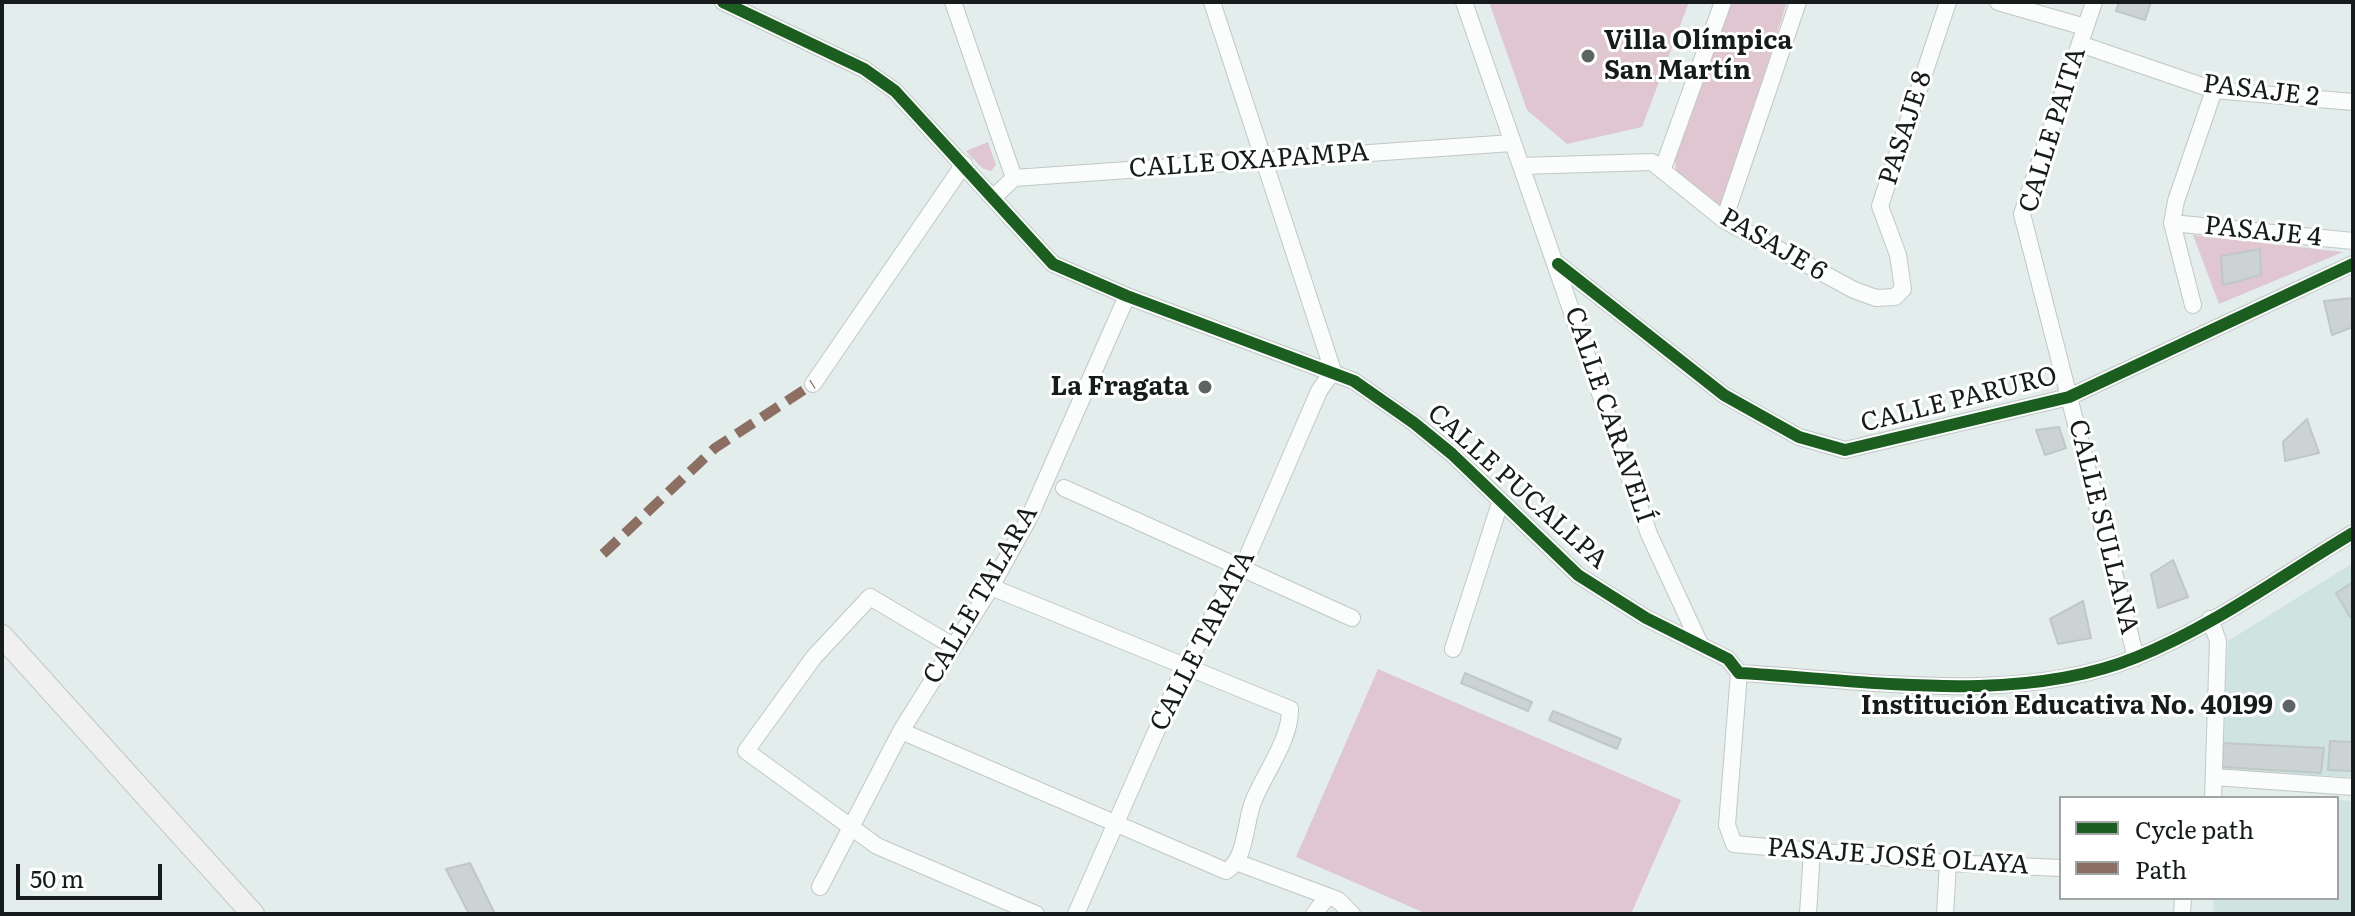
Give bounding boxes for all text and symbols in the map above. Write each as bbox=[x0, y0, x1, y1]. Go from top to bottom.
place label: Villa Olímpica San Martín bbox=[1604, 25, 1792, 86]
street label: CALLE PAITA bbox=[2013, 44, 2093, 216]
marker: Villa Olímpica San Martín bbox=[1579, 47, 1597, 65]
street label: PASAJE 8 bbox=[1873, 67, 1939, 189]
street label: PASAJE 2 bbox=[2201, 68, 2321, 114]
street label: CALLE OXAPAMPA bbox=[1128, 137, 1370, 185]
street label: PASAJE 6 bbox=[1714, 202, 1832, 288]
street label: PASAJE 4 bbox=[2203, 210, 2323, 254]
street label: CALLE CARAVELÍ bbox=[1557, 303, 1661, 527]
street label: CALLE PARURO bbox=[1858, 361, 2060, 439]
place label: La Fragata bbox=[1050, 371, 1189, 403]
marker: La Fragata bbox=[1196, 378, 1214, 396]
street label: CALLE PUCALLPA bbox=[1421, 398, 1613, 576]
street label: CALLE SULLANA bbox=[2061, 416, 2145, 638]
street label: CALLE TALARA bbox=[917, 500, 1045, 690]
street label: CALLE TARATA bbox=[1144, 546, 1262, 736]
place label: Institución Educativa No. 40199 bbox=[1861, 690, 2273, 722]
marker: Institución Educativa No. 40199 bbox=[2280, 697, 2298, 715]
legend bbox=[2059, 796, 2339, 900]
text: Cycle path bbox=[2135, 811, 2254, 846]
street label: PASAJE JOSÉ OLAYA bbox=[1766, 832, 2030, 882]
scale bar bbox=[20, 848, 166, 898]
text: Path bbox=[2135, 851, 2187, 886]
text: 50 m bbox=[30, 860, 84, 895]

